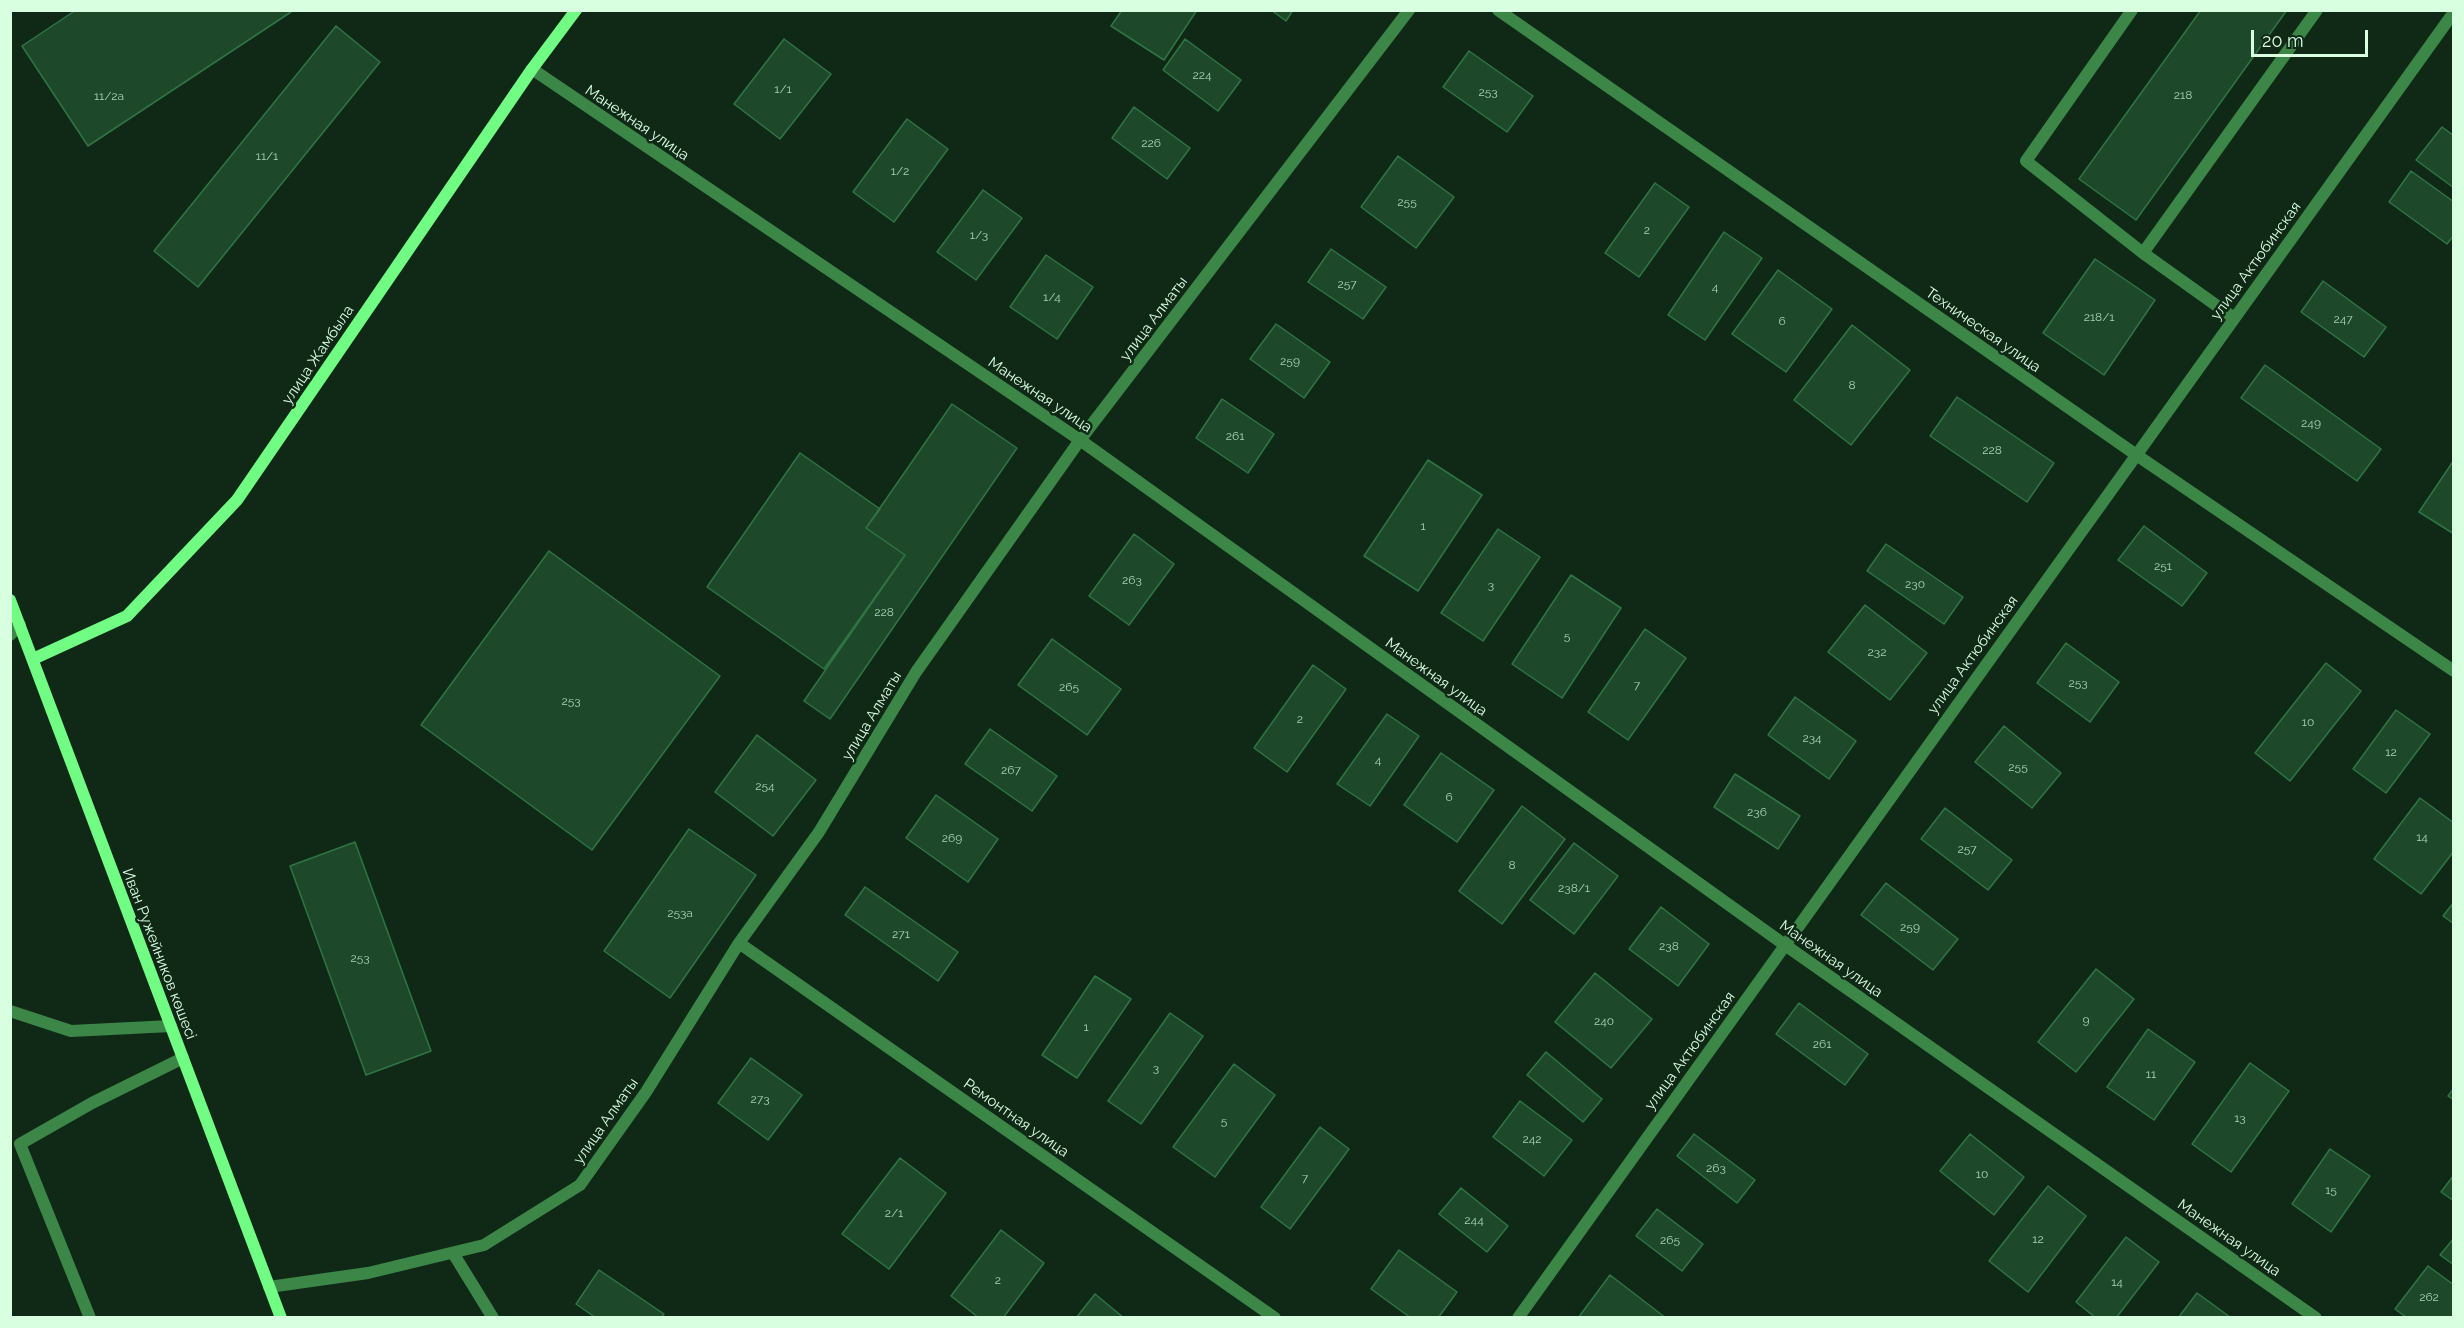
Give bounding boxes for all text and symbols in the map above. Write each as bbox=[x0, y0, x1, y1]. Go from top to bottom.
scale bar bbox=[2254, 18, 2371, 56]
text: 20 m bbox=[2262, 30, 2304, 51]
house number: 224 bbox=[1192, 68, 1212, 82]
street label: Манежная улица bbox=[582, 82, 692, 164]
house number: 1/1 bbox=[774, 82, 792, 96]
house number: 253 bbox=[1478, 85, 1498, 99]
house number: 218 bbox=[2174, 88, 2192, 102]
house number: 11/2а bbox=[94, 89, 124, 103]
house number: 226 bbox=[1141, 136, 1161, 150]
house number: 11/1 bbox=[256, 149, 278, 163]
house number: 1/2 bbox=[891, 164, 909, 178]
house number: 255 bbox=[1397, 195, 1417, 209]
street label: улица Актюбинская bbox=[2207, 198, 2305, 324]
house number: 2 bbox=[1644, 223, 1650, 237]
house number: 1/3 bbox=[970, 228, 988, 242]
street label: улица Алматы bbox=[1116, 273, 1192, 365]
house number: 257 bbox=[1337, 277, 1357, 291]
house number: 4 bbox=[1712, 280, 1718, 294]
street label: Техническая улица bbox=[1922, 284, 2044, 376]
house number: 1/4 bbox=[1043, 290, 1061, 304]
street label: улица Жамбыла bbox=[278, 302, 358, 408]
house number: 218/1 bbox=[2084, 310, 2114, 324]
house number: 247 bbox=[2333, 312, 2353, 326]
house number: 6 bbox=[1778, 314, 1786, 328]
street label: Манежная улица bbox=[985, 354, 1095, 436]
house number: 259 bbox=[1280, 354, 1300, 368]
house number: 8 bbox=[1848, 378, 1856, 392]
house number: 249 bbox=[2301, 416, 2321, 430]
house number: 261 bbox=[1226, 429, 1244, 443]
house number: 228 bbox=[1982, 443, 2002, 457]
house number: 1 bbox=[1420, 519, 1426, 533]
house number: 251 bbox=[2154, 559, 2172, 573]
house number: 263 bbox=[1122, 573, 1142, 587]
house number: 230 bbox=[1905, 577, 1925, 591]
house number: 3 bbox=[1488, 578, 1494, 592]
street label: улица Актюбинская bbox=[1924, 592, 2022, 718]
house number: 228 bbox=[874, 605, 894, 619]
house number: 5 bbox=[1564, 629, 1570, 643]
street label: Манежная улица bbox=[1382, 634, 1490, 720]
house number: 232 bbox=[1868, 645, 1886, 659]
street label: улица Алматы bbox=[838, 668, 906, 764]
house number: 253 bbox=[2068, 676, 2088, 690]
house number: 7 bbox=[1634, 678, 1640, 692]
house number: 265 bbox=[1059, 680, 1079, 694]
house number: 253 bbox=[561, 694, 581, 708]
house number: 2 bbox=[1297, 712, 1303, 726]
house number: 10 bbox=[2302, 715, 2314, 729]
house number: 234 bbox=[1802, 731, 1822, 745]
house number: 12 bbox=[2385, 745, 2397, 759]
house number: 4 bbox=[1375, 753, 1381, 767]
house number: 255 bbox=[2008, 760, 2028, 774]
house number: 267 bbox=[1001, 763, 1021, 777]
house number: 254 bbox=[755, 779, 775, 793]
house number: 6 bbox=[1445, 790, 1453, 804]
house number: 236 bbox=[1747, 805, 1767, 819]
house number: 14 bbox=[2416, 830, 2428, 844]
house number: 269 bbox=[942, 831, 962, 845]
house number: 257 bbox=[1957, 842, 1977, 856]
house number: 8 bbox=[1508, 858, 1516, 872]
street label: Иван Ружейников көшесі bbox=[118, 866, 200, 1042]
house number: 238/1 bbox=[1558, 881, 1590, 895]
house number: 253а bbox=[667, 906, 693, 920]
street label: Манежная улица bbox=[1776, 917, 1886, 1001]
house number: 259 bbox=[1900, 920, 1920, 934]
house number: 271 bbox=[892, 927, 910, 941]
house number: 238 bbox=[1659, 939, 1679, 953]
house number: 253 bbox=[350, 951, 370, 965]
street label: улица Актюбинская bbox=[1641, 988, 1739, 1114]
house number: 9 bbox=[2082, 1013, 2090, 1027]
house number: 240 bbox=[1594, 1014, 1614, 1028]
house number: 1 bbox=[1083, 1020, 1089, 1034]
house number: 261 bbox=[1813, 1037, 1831, 1051]
house number: 3 bbox=[1153, 1061, 1159, 1075]
house number: 11 bbox=[2146, 1067, 2156, 1081]
street label: улица Алматы bbox=[570, 1075, 642, 1167]
street label: Ремонтная улица bbox=[960, 1075, 1072, 1161]
house number: 273 bbox=[750, 1092, 770, 1106]
house number: 13 bbox=[2234, 1111, 2246, 1125]
house number: 5 bbox=[1221, 1114, 1227, 1128]
house number: 242 bbox=[1522, 1132, 1542, 1146]
house number: 263 bbox=[1706, 1161, 1726, 1175]
house number: 10 bbox=[1976, 1167, 1988, 1181]
house number: 7 bbox=[1302, 1171, 1308, 1185]
house number: 15 bbox=[2325, 1183, 2337, 1197]
street label: Манежная улица bbox=[2174, 1196, 2284, 1280]
house number: 2/1 bbox=[885, 1206, 903, 1220]
house number: 244 bbox=[1464, 1213, 1484, 1227]
house number: 12 bbox=[2032, 1232, 2044, 1246]
house number: 265 bbox=[1660, 1233, 1680, 1247]
house number: 2 bbox=[995, 1273, 1001, 1287]
house number: 14 bbox=[2111, 1275, 2123, 1289]
house number: 262 bbox=[2419, 1290, 2439, 1304]

